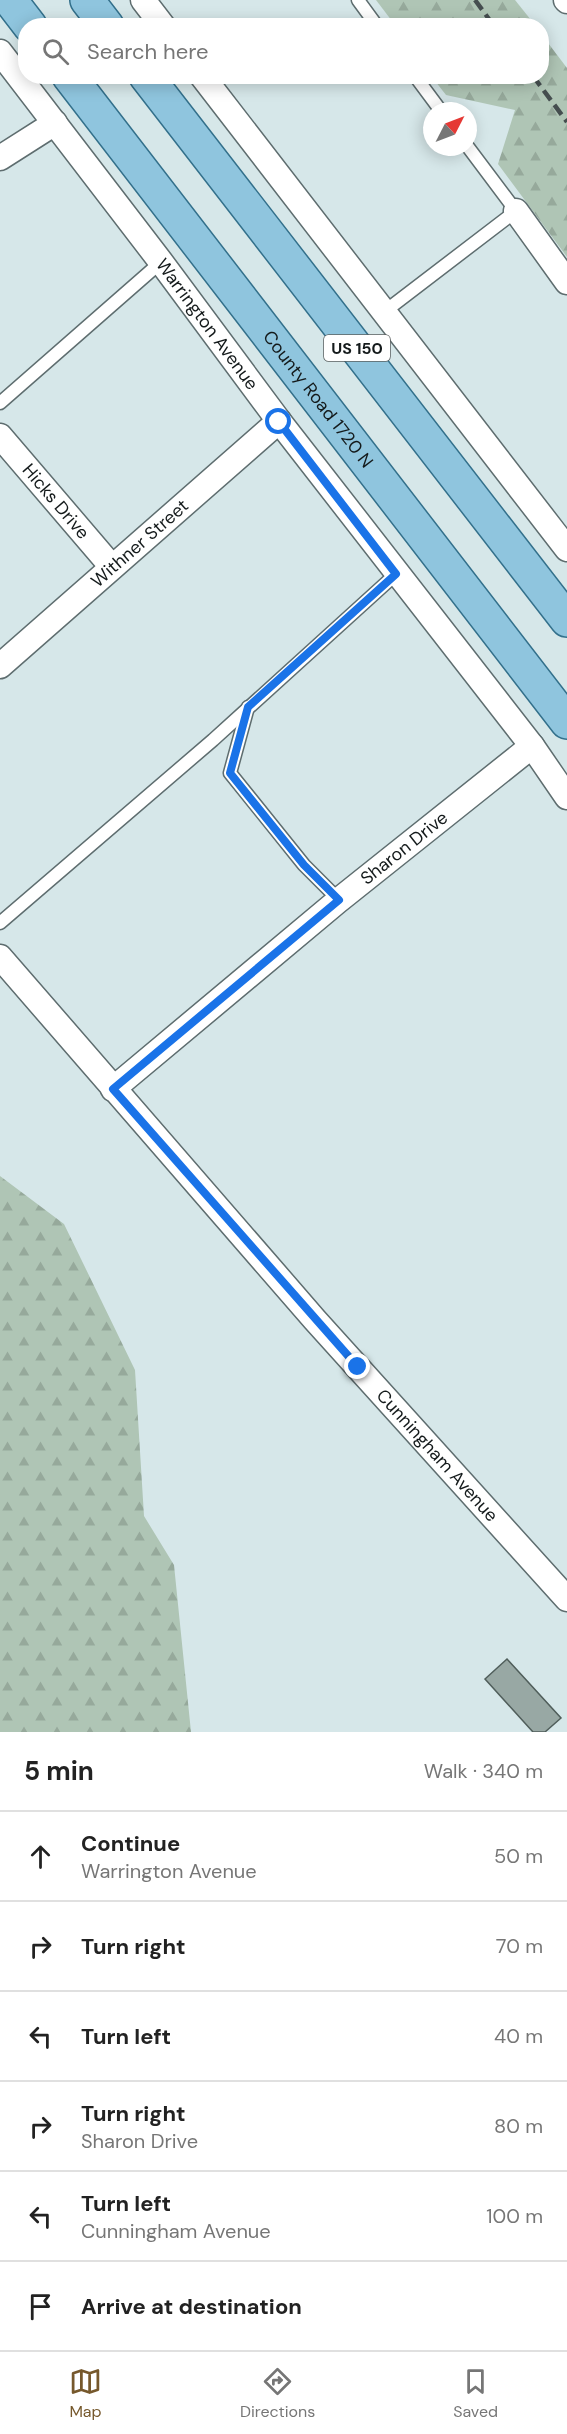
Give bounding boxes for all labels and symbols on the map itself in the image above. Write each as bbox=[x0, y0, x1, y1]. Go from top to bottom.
north arrow bbox=[423, 102, 477, 156]
street label: Warrington Avenue bbox=[150, 253, 264, 395]
street label: County Road 1720 N bbox=[257, 326, 379, 473]
road number: US 150 bbox=[324, 335, 390, 361]
route start bbox=[265, 408, 291, 434]
street label: Hicks Drive bbox=[17, 459, 95, 544]
street label: Withner Street bbox=[86, 494, 194, 593]
street label: Sharon Drive bbox=[355, 806, 453, 890]
route end bbox=[344, 1353, 370, 1379]
street label: Cunningham Avenue bbox=[371, 1384, 503, 1527]

